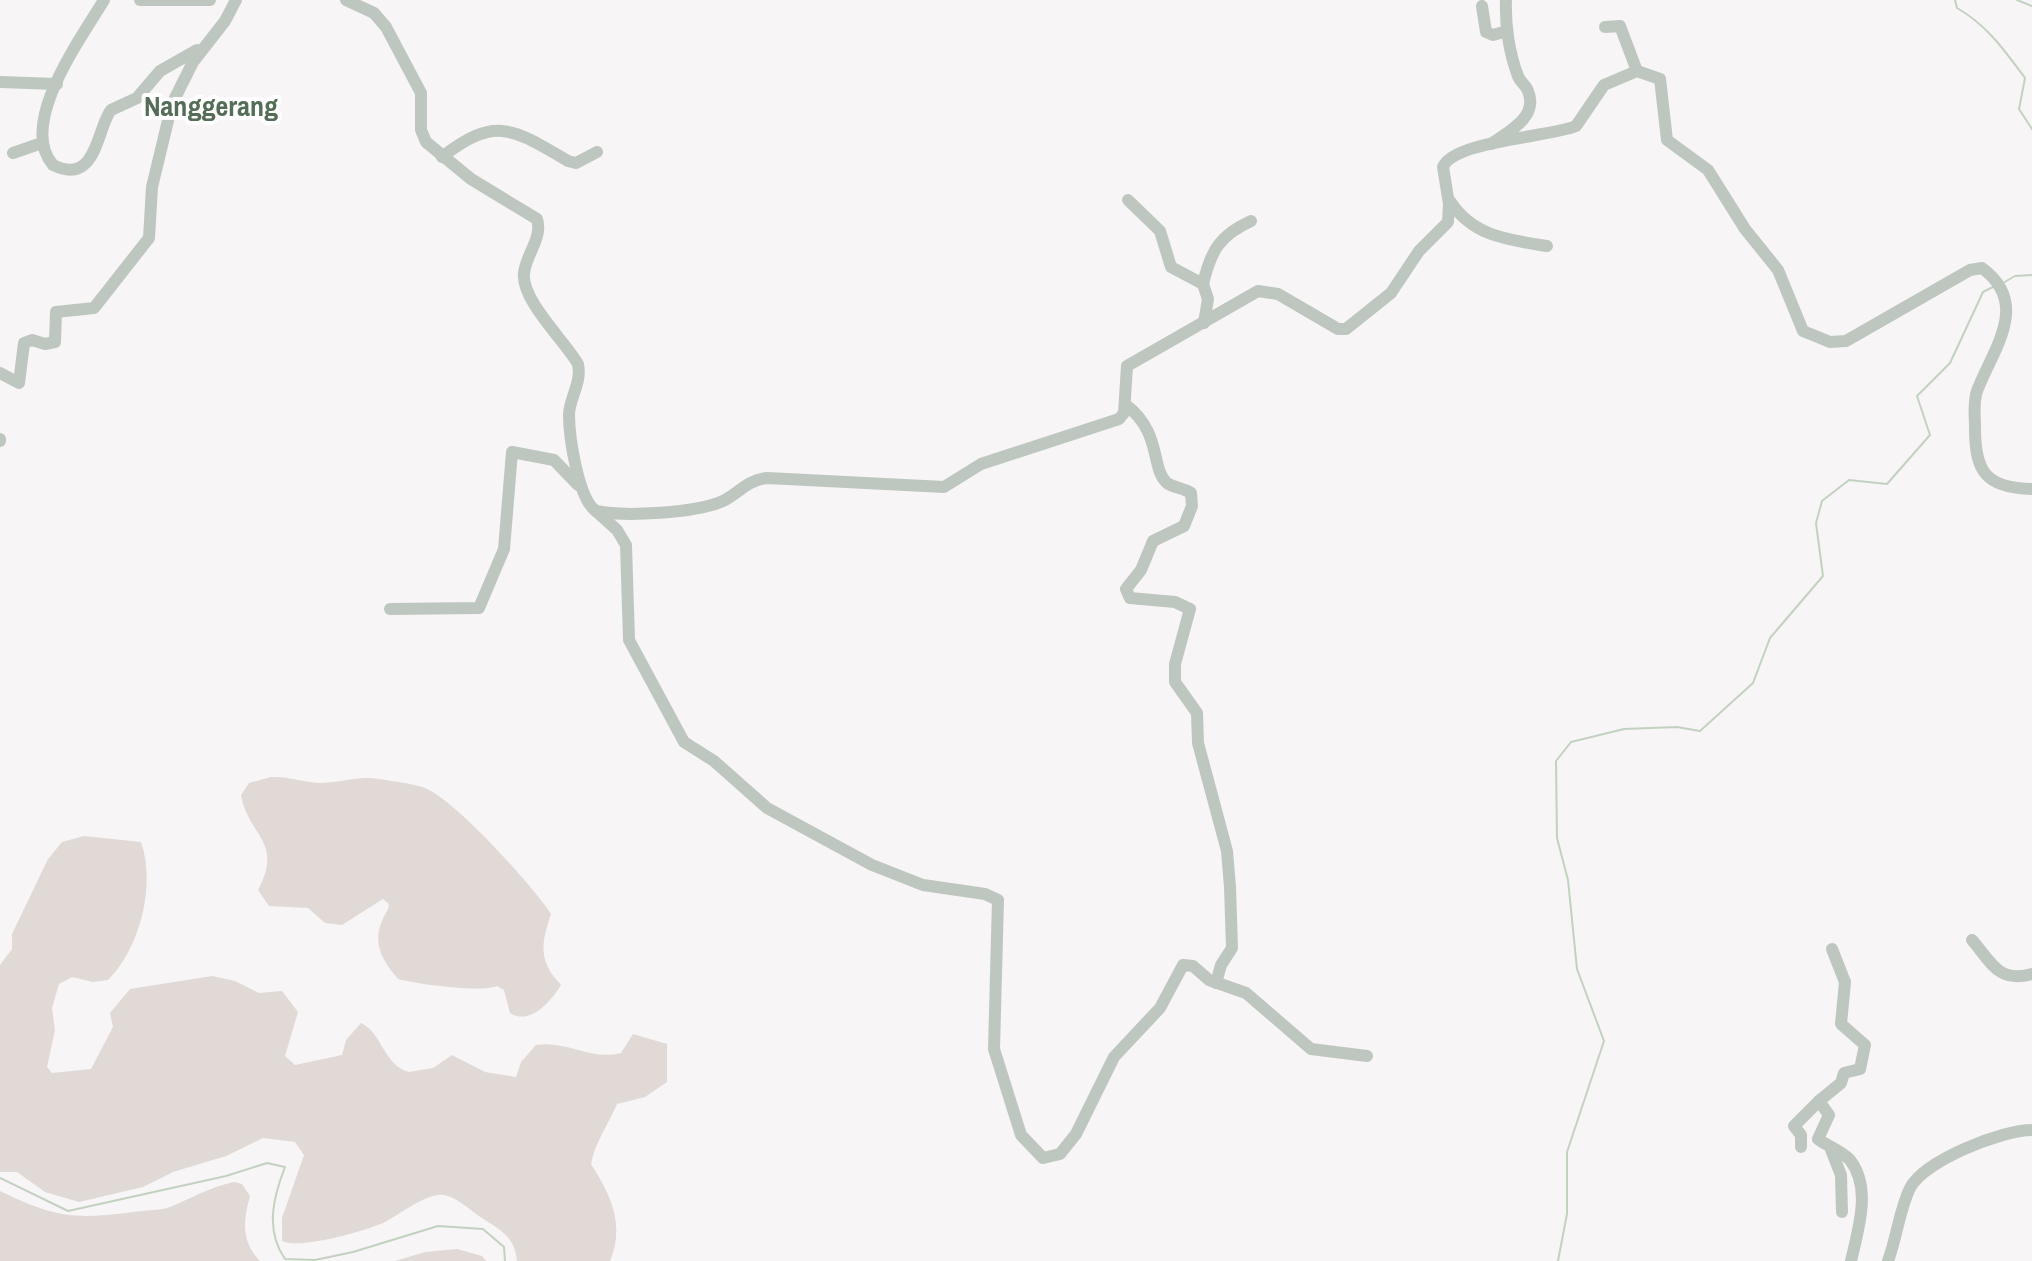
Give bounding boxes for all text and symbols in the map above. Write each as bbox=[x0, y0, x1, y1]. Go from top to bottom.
district label: Nanggerang bbox=[144, 87, 278, 125]

